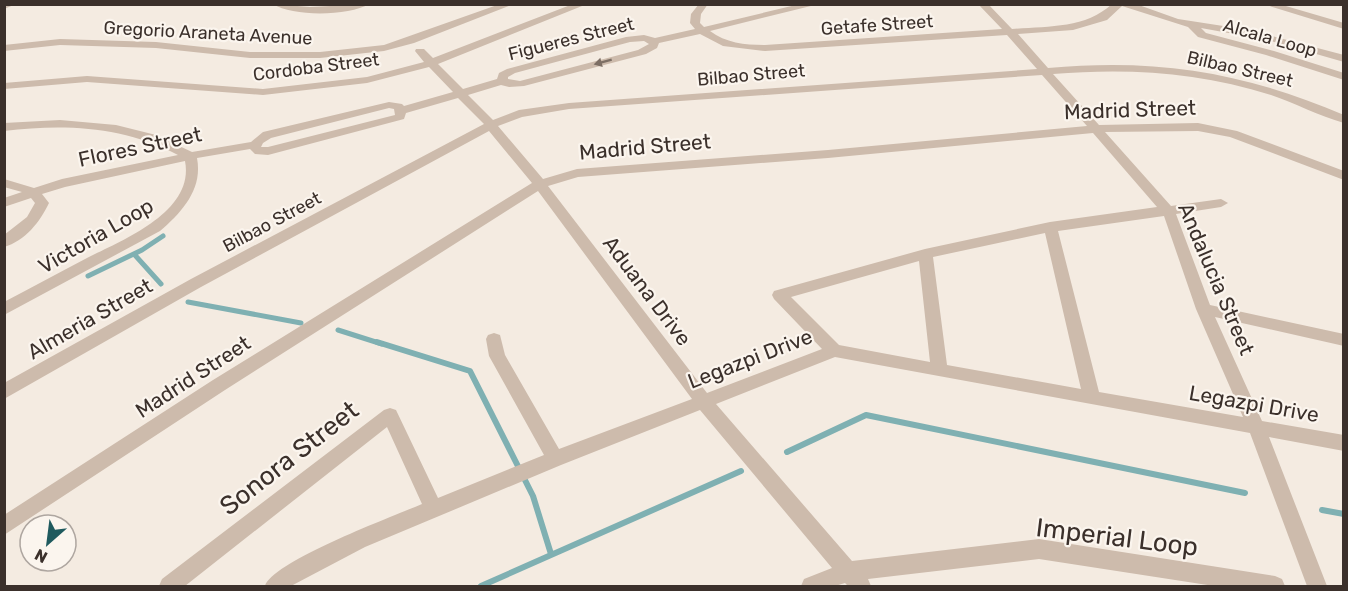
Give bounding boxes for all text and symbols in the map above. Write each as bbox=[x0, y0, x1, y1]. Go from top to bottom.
street label: Getafe Street bbox=[820, 10, 934, 40]
street label: Figueres Street bbox=[506, 13, 636, 65]
street label: Alcala Loop bbox=[1221, 14, 1319, 62]
street label: Gregorio Araneta Avenue bbox=[103, 17, 313, 49]
street label: Bilbao Street bbox=[1185, 46, 1295, 92]
street label: Cordoba Street bbox=[252, 48, 380, 86]
one-way arrow bbox=[594, 58, 612, 67]
street label: Bilbao Street bbox=[696, 59, 806, 91]
street label: Madrid Street bbox=[1063, 95, 1196, 124]
street label: Flores Street bbox=[76, 121, 204, 172]
street label: Madrid Street bbox=[578, 128, 712, 165]
street label: Bilbao Street bbox=[219, 187, 325, 257]
street label: Victoria Loop bbox=[34, 193, 158, 279]
street label: Andalucia Street bbox=[1173, 199, 1260, 359]
street label: Aduana Drive bbox=[598, 231, 697, 350]
street label: Almeria Street bbox=[23, 273, 157, 364]
street label: Legazpi Drive bbox=[684, 323, 816, 394]
street label: Madrid Street bbox=[130, 330, 255, 423]
street label: Legazpi Drive bbox=[1187, 380, 1321, 427]
street label: Sonora Street bbox=[214, 395, 365, 522]
street label: Imperial Loop bbox=[1034, 512, 1200, 563]
north arrow bbox=[18, 513, 78, 573]
text: N bbox=[32, 545, 51, 567]

